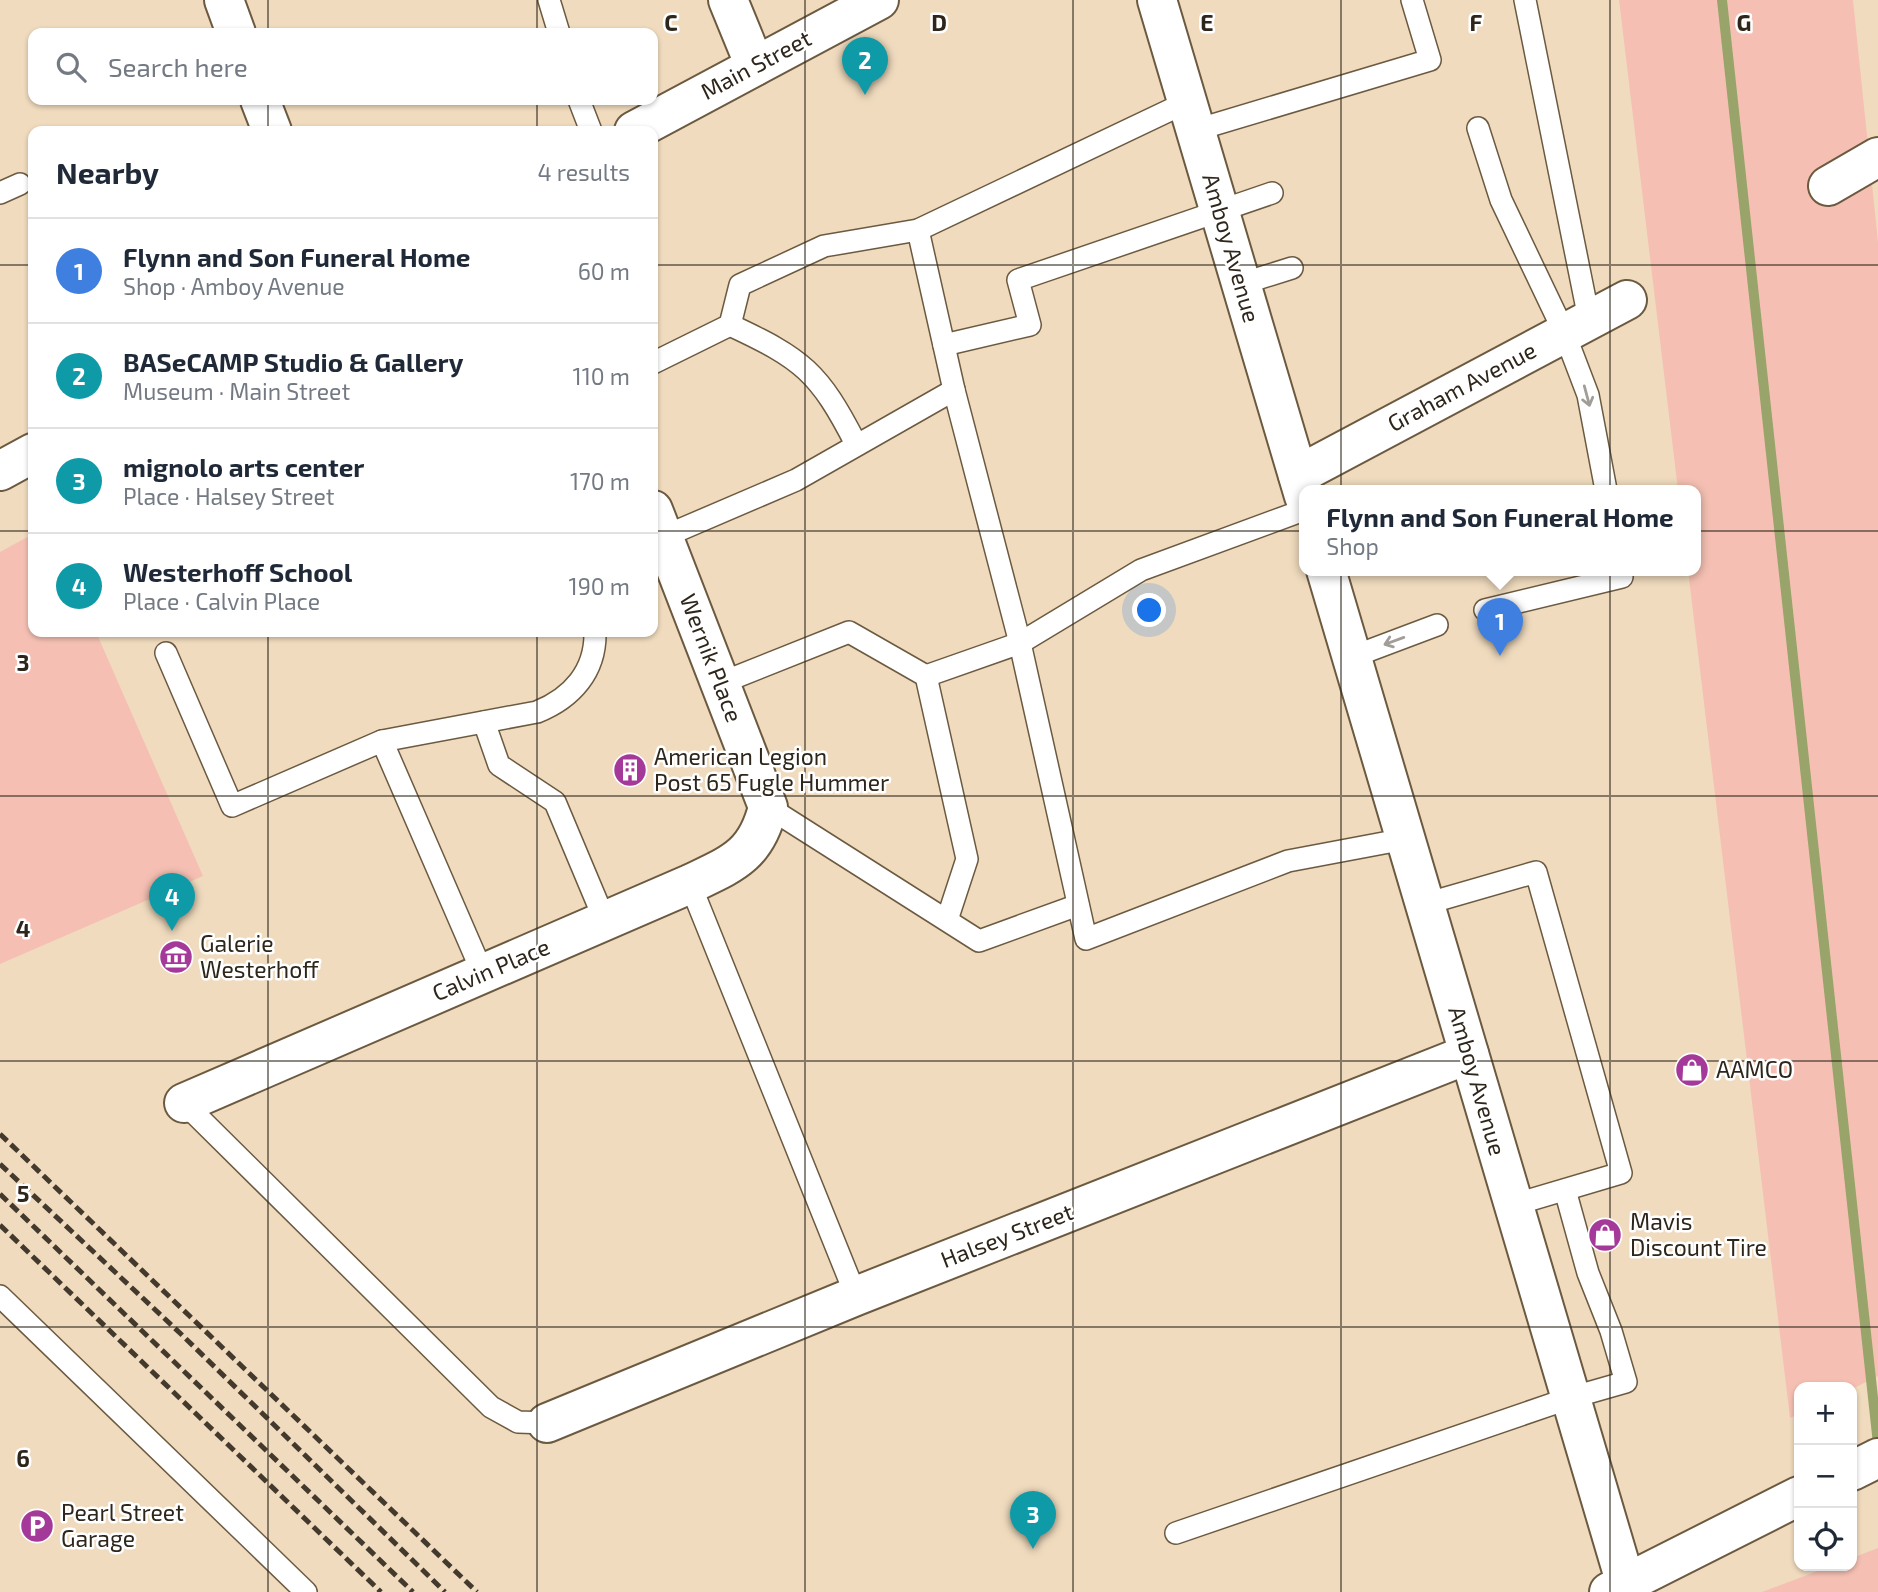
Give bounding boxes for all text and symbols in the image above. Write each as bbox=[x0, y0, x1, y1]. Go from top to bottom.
text: C bbox=[664, 8, 678, 36]
text: D bbox=[931, 8, 947, 36]
text: E bbox=[1200, 8, 1214, 36]
text: F bbox=[1470, 8, 1483, 36]
text: G bbox=[1737, 8, 1751, 36]
street label: Main Street bbox=[696, 23, 816, 105]
search box bbox=[28, 28, 658, 105]
pin: 2 bbox=[842, 37, 888, 95]
icon: search bbox=[52, 48, 90, 86]
text: Search here bbox=[108, 51, 248, 82]
text: Nearby bbox=[56, 154, 159, 190]
text: 4 results bbox=[538, 158, 630, 186]
street label: Amboy Avenue bbox=[1197, 170, 1267, 326]
text: Flynn and Son Funeral Home bbox=[123, 241, 471, 272]
text: 1 bbox=[74, 257, 84, 285]
text: 60 m bbox=[578, 257, 630, 285]
text: Shop · Amboy Avenue bbox=[123, 272, 345, 300]
street label: Graham Avenue bbox=[1383, 335, 1541, 437]
text: BASeCAMP Studio & Gallery bbox=[123, 346, 463, 377]
text: 2 bbox=[72, 362, 86, 390]
text: 110 m bbox=[573, 362, 630, 390]
text: Museum · Main Street bbox=[123, 377, 350, 405]
one-way arrow bbox=[1581, 385, 1594, 407]
text: mignolo arts center bbox=[123, 451, 364, 482]
text: 3 bbox=[72, 467, 86, 495]
text: 170 m bbox=[570, 467, 630, 495]
text: Place · Halsey Street bbox=[123, 482, 335, 510]
popup bbox=[1299, 485, 1701, 576]
text: Flynn and Son Funeral Home bbox=[1326, 501, 1674, 532]
text: Shop bbox=[1326, 532, 1379, 560]
text: Westerhoff School bbox=[123, 556, 352, 587]
text: 4 bbox=[72, 572, 86, 600]
text: 190 m bbox=[569, 572, 630, 600]
text: Place · Calvin Place bbox=[123, 587, 320, 615]
street label: Wernik Place bbox=[675, 590, 749, 726]
your location bbox=[1132, 593, 1166, 627]
pin: 1 bbox=[1477, 598, 1523, 656]
one-way arrow bbox=[1384, 636, 1406, 648]
text: 3 bbox=[16, 648, 30, 676]
place label: American Legion Post 65 Fugle Hummer bbox=[654, 742, 889, 796]
building icon: American Legion Post 65 Fugle Hummer bbox=[611, 751, 649, 789]
pin: 4 bbox=[149, 873, 195, 931]
text: 4 bbox=[16, 914, 30, 942]
place label: Galerie Westerhoff bbox=[200, 929, 319, 983]
street label: Calvin Place bbox=[428, 932, 554, 1006]
museum icon: Galerie Westerhoff bbox=[157, 938, 195, 976]
street label: Amboy Avenue bbox=[1443, 1003, 1513, 1159]
shop icon: AAMCO bbox=[1673, 1051, 1711, 1089]
place label: AAMCO bbox=[1716, 1055, 1793, 1083]
text: 5 bbox=[17, 1179, 29, 1207]
street label: Halsey Street bbox=[937, 1197, 1077, 1273]
place label: Mavis Discount Tire bbox=[1630, 1207, 1767, 1261]
shop icon: Mavis Discount Tire bbox=[1586, 1216, 1624, 1254]
map controls bbox=[1794, 1382, 1857, 1571]
button: + bbox=[1794, 1382, 1857, 1445]
text: 6 bbox=[16, 1444, 30, 1472]
button: − bbox=[1794, 1445, 1857, 1508]
pin: 3 bbox=[1010, 1491, 1056, 1549]
place label: Pearl Street Garage bbox=[61, 1498, 184, 1552]
parking icon: Pearl Street Garage bbox=[18, 1507, 56, 1545]
button: locate bbox=[1794, 1508, 1857, 1571]

